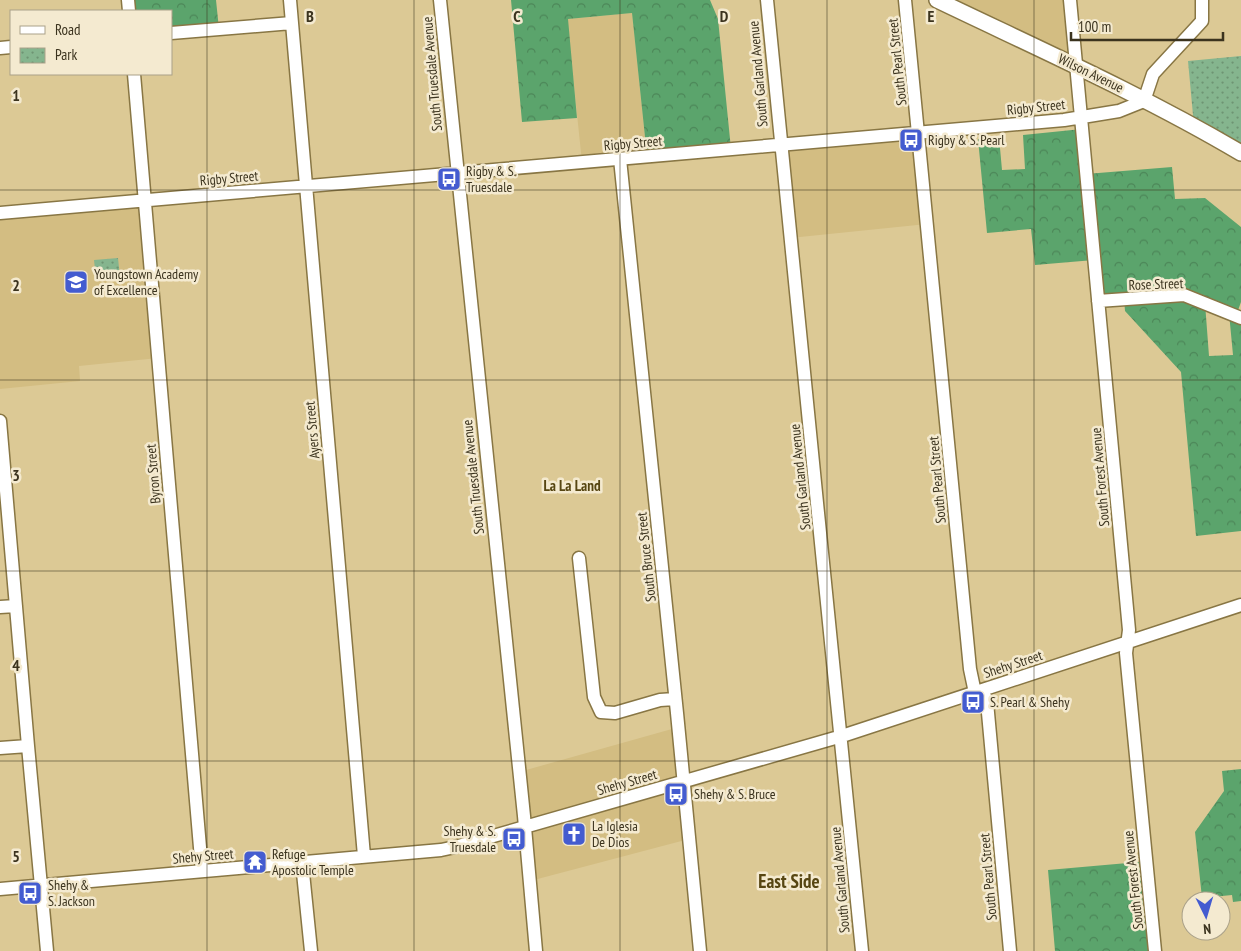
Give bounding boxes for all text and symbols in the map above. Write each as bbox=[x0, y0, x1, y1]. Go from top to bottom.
text: B bbox=[306, 6, 314, 26]
text: C bbox=[513, 6, 521, 26]
text: D bbox=[720, 6, 729, 26]
text: E bbox=[928, 6, 935, 26]
legend bbox=[10, 10, 172, 75]
scale bar bbox=[1071, 10, 1224, 42]
street label: South Truesdale Avenue bbox=[418, 16, 446, 132]
street label: South Pearl Street bbox=[883, 17, 911, 106]
text: 100 m bbox=[1078, 17, 1111, 36]
text: Road bbox=[55, 20, 81, 39]
street label: South Garland Avenue bbox=[744, 20, 772, 128]
text: Park bbox=[55, 45, 77, 64]
street label: Wilson Avenue bbox=[1055, 49, 1127, 97]
text: 1 bbox=[12, 85, 20, 105]
street label: Rigby Street bbox=[1006, 95, 1066, 119]
bus stop icon: Rigby & S. Pearl bbox=[898, 127, 924, 153]
street label: Rigby Street bbox=[603, 131, 663, 155]
place label: Rigby & S. Pearl bbox=[928, 131, 1005, 149]
place label: Rigby & S. Truesdale bbox=[466, 162, 516, 196]
street label: Rigby Street bbox=[199, 166, 259, 190]
bus stop icon: Rigby & S. Truesdale bbox=[436, 166, 462, 192]
place label: Youngstown Academy of Excellence bbox=[94, 265, 199, 299]
school or university icon: Youngstown Academy of Excellence bbox=[63, 269, 89, 295]
street label: Rose Street bbox=[1128, 274, 1184, 294]
text: 2 bbox=[12, 275, 20, 295]
street label: Ayers Street bbox=[301, 400, 323, 460]
street label: South Truesdale Avenue bbox=[458, 419, 488, 535]
street label: South Garland Avenue bbox=[785, 423, 815, 531]
street label: South Forest Avenue bbox=[1087, 427, 1113, 527]
street label: South Pearl Street bbox=[924, 436, 950, 524]
street label: Byron Street bbox=[141, 443, 165, 505]
text: 3 bbox=[12, 465, 20, 485]
district label: La La Land bbox=[543, 476, 601, 495]
street label: South Bruce Street bbox=[632, 511, 660, 603]
street label: Shehy Street bbox=[981, 646, 1045, 682]
text: 4 bbox=[12, 655, 20, 675]
bus stop icon: S. Pearl & Shehy bbox=[960, 689, 986, 715]
place label: S. Pearl & Shehy bbox=[990, 693, 1070, 711]
street label: Shehy Street bbox=[595, 765, 659, 799]
bus stop icon: Shehy & S. Bruce bbox=[663, 781, 689, 807]
place label: Shehy & S. Bruce bbox=[694, 785, 776, 803]
place label: La Iglesia De Dios bbox=[592, 817, 638, 851]
church icon: La Iglesia De Dios bbox=[561, 821, 587, 847]
place label: Shehy & S. Truesdale bbox=[443, 822, 496, 856]
bus stop icon: Shehy & S. Truesdale bbox=[501, 826, 527, 852]
street label: South Garland Avenue bbox=[826, 826, 854, 934]
street label: South Forest Avenue bbox=[1119, 830, 1147, 930]
street label: South Pearl Street bbox=[975, 833, 1001, 921]
street label: Shehy Street bbox=[172, 844, 234, 868]
place label: Refuge Apostolic Temple bbox=[272, 845, 354, 879]
text: 5 bbox=[12, 846, 20, 866]
temple icon: Refuge Apostolic Temple bbox=[242, 849, 268, 875]
district label: East Side bbox=[758, 869, 820, 893]
place label: Shehy & S. Jackson bbox=[48, 876, 95, 910]
bus stop icon: Shehy & S. Jackson bbox=[17, 880, 43, 906]
north arrow bbox=[1181, 891, 1231, 941]
text: N bbox=[1203, 920, 1212, 938]

